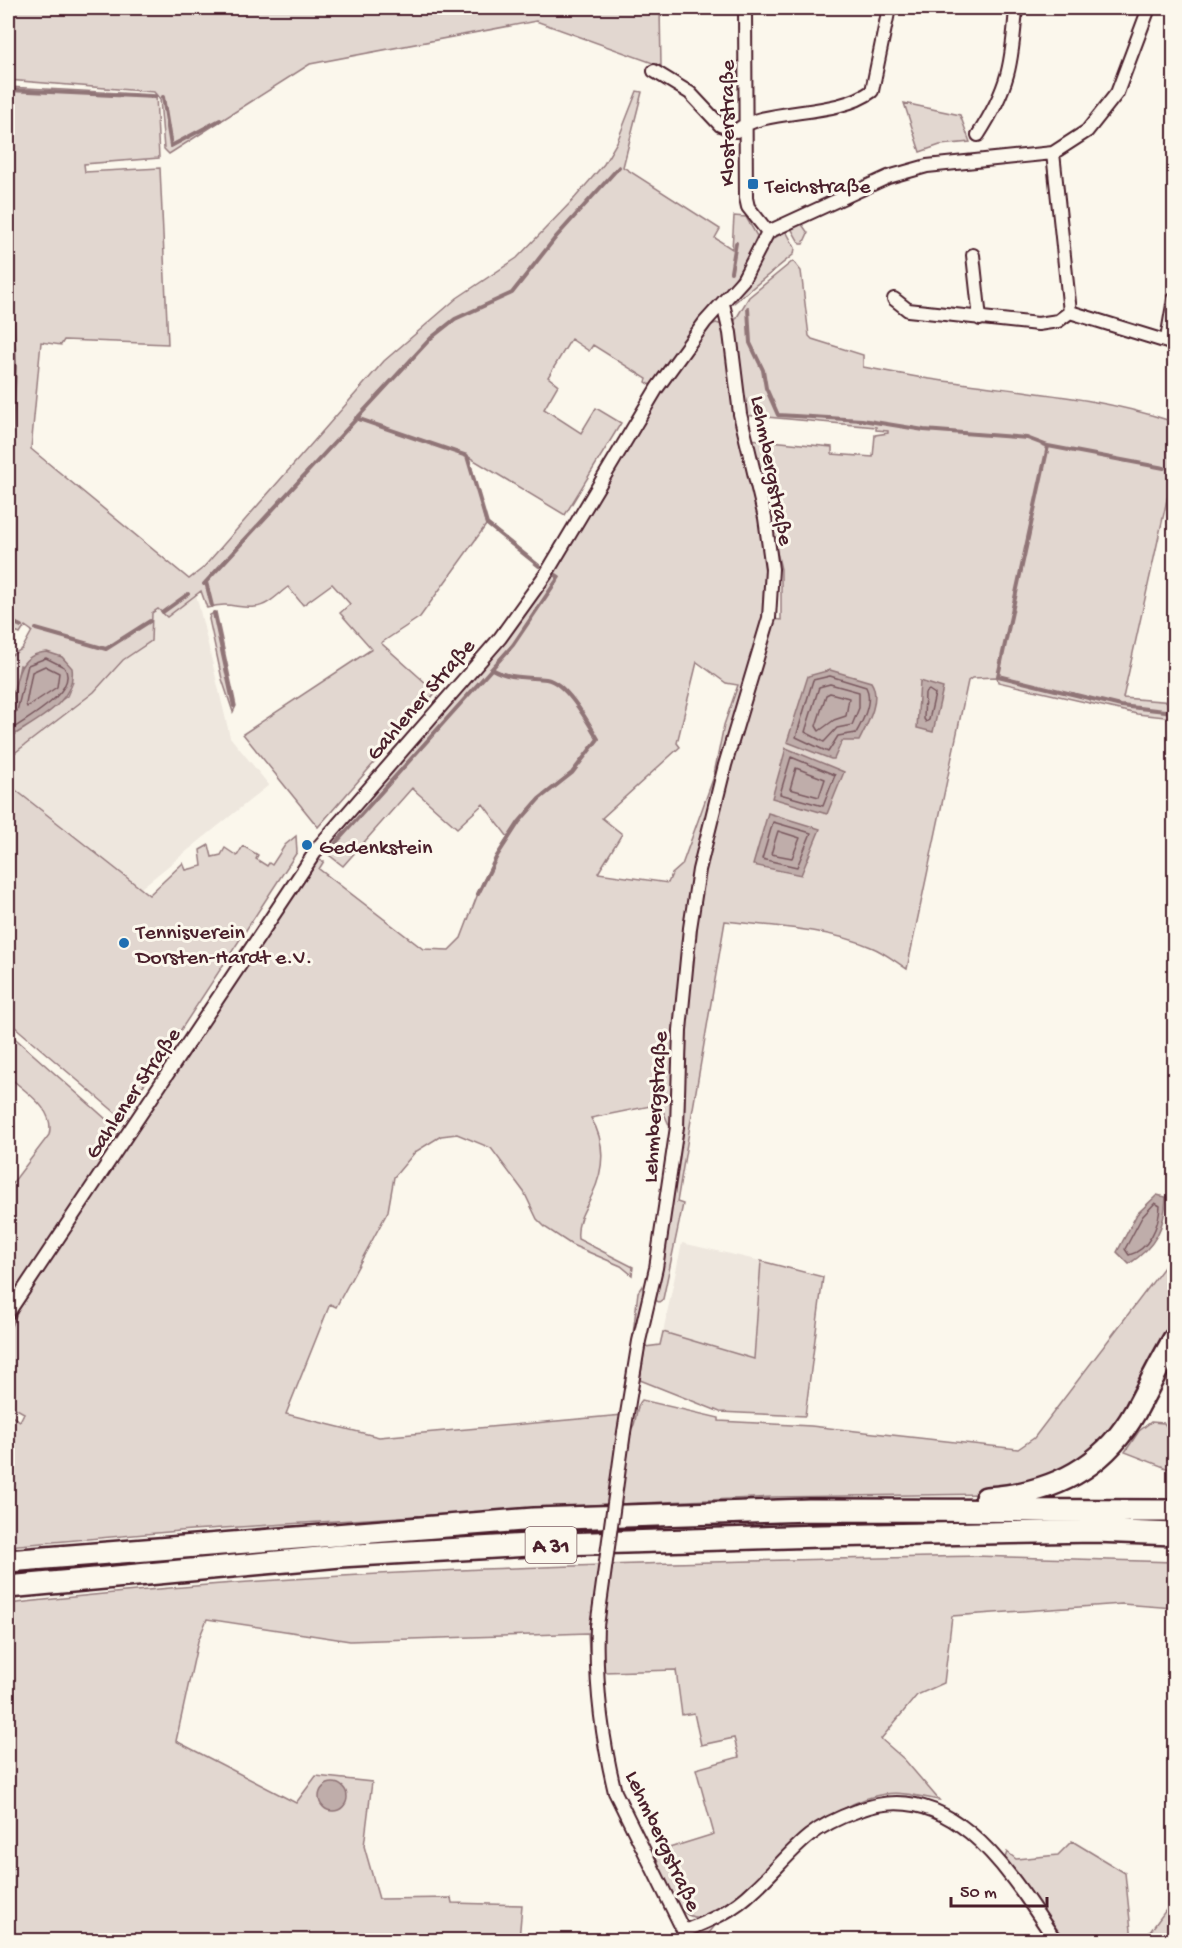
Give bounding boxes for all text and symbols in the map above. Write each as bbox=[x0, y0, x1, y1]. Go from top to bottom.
street label: Klosterstraße bbox=[716, 59, 742, 186]
place label: Teichstraße bbox=[763, 175, 871, 201]
marker: Teichstraße bbox=[746, 177, 760, 191]
street label: Lehmbergstraße bbox=[743, 394, 797, 548]
street label: Gahlener Straße bbox=[362, 634, 482, 767]
place label: Gedenkstein bbox=[319, 836, 433, 862]
marker: Gedenkstein bbox=[300, 838, 314, 852]
place label: Tennisverein Dorsten-Hardt e.V. bbox=[134, 921, 312, 972]
marker: Tennisverein Dorsten-Hardt e.V. bbox=[117, 936, 131, 950]
street label: Gahlener Straße bbox=[81, 1023, 188, 1165]
street label: Lehmbergstraße bbox=[639, 1030, 675, 1184]
road number: A 31 bbox=[526, 1527, 576, 1563]
street label: Lehmbergstraße bbox=[617, 1767, 706, 1917]
scale bar bbox=[951, 1870, 1047, 1908]
text: 50 m bbox=[960, 1883, 997, 1904]

